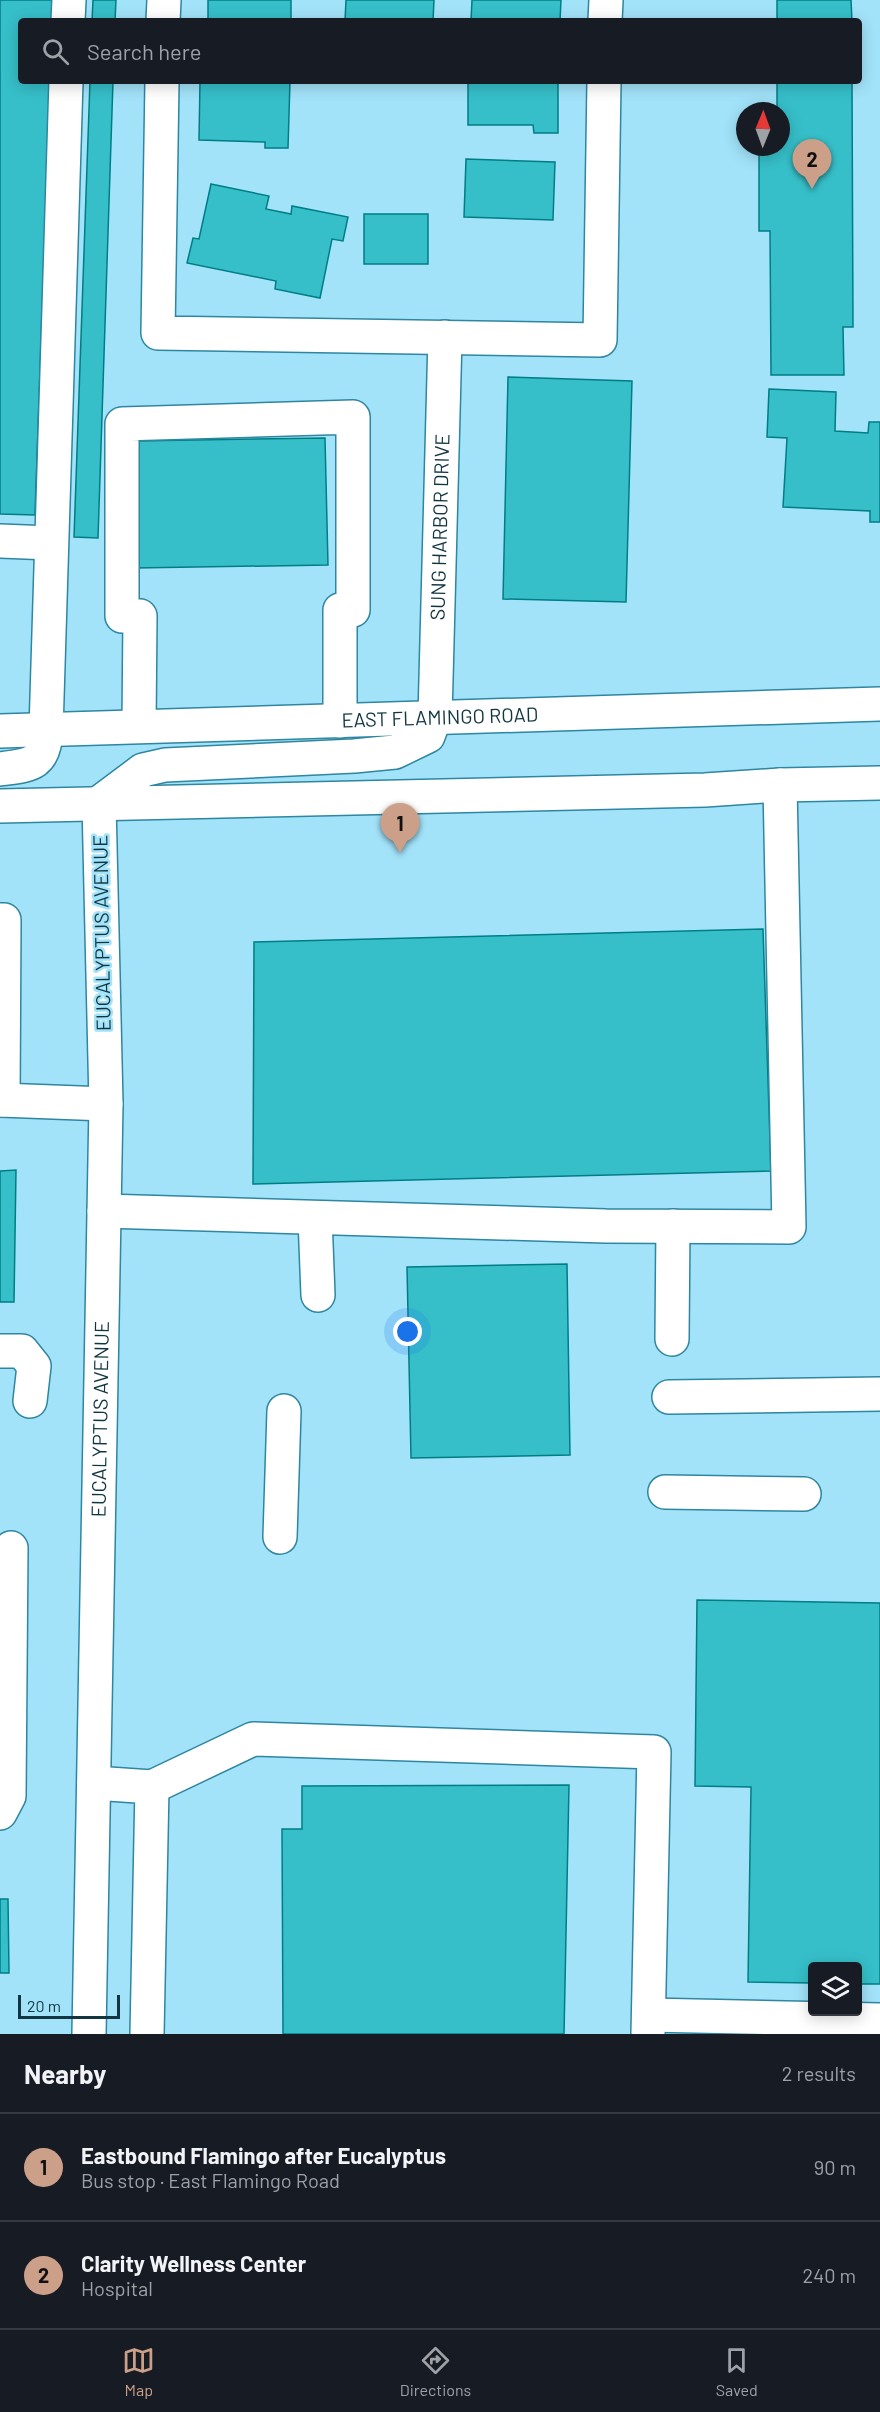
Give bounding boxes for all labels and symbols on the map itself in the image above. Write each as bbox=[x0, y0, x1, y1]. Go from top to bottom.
north arrow bbox=[736, 102, 790, 156]
pin: 2 bbox=[792, 140, 832, 189]
street label: SUNG HARBOR DRIVE bbox=[425, 433, 453, 621]
street label: EAST FLAMINGO ROAD bbox=[341, 701, 539, 732]
pin: 1 bbox=[380, 804, 420, 853]
street label: EUCALYPTUS AVENUE bbox=[87, 835, 115, 1031]
your location bbox=[393, 1317, 422, 1346]
street label: EUCALYPTUS AVENUE bbox=[85, 1321, 113, 1517]
scale bar bbox=[18, 1992, 120, 2020]

